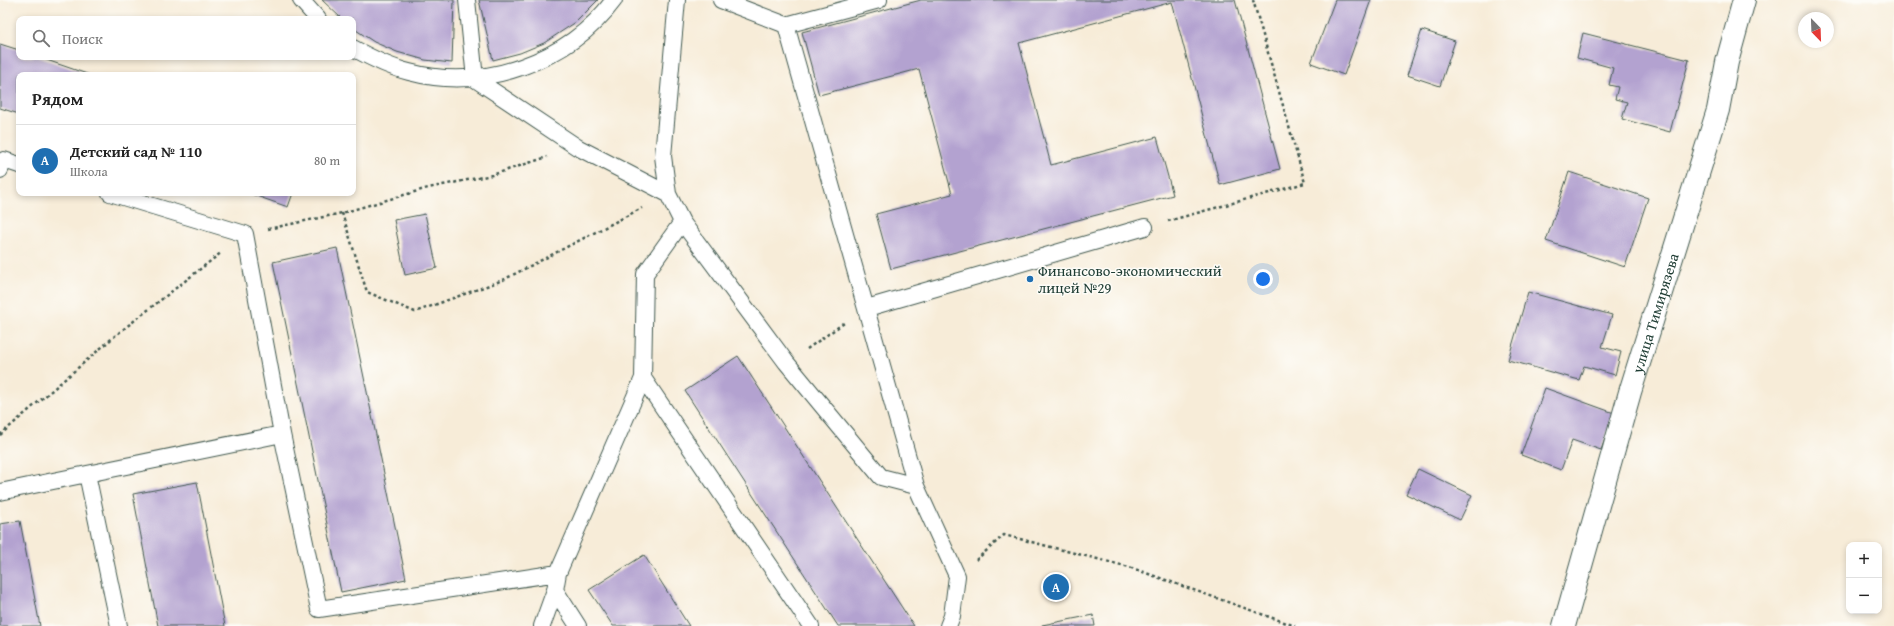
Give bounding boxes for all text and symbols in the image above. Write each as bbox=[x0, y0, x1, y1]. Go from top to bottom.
north arrow bbox=[1798, 12, 1834, 48]
search box bbox=[16, 16, 356, 60]
icon: search bbox=[30, 27, 52, 49]
text: Поиск bbox=[62, 28, 103, 49]
text: Рядом bbox=[32, 86, 83, 111]
text: Детский сад № 110 bbox=[70, 141, 202, 162]
text: A bbox=[41, 151, 49, 170]
text: 80 m bbox=[314, 151, 340, 170]
text: Школа bbox=[70, 162, 108, 181]
street label: улица Тимирязева bbox=[1626, 249, 1684, 376]
place label: Финансово-экономический лицей №29 bbox=[1038, 260, 1222, 298]
your location bbox=[1253, 269, 1273, 289]
marker: Финансово-экономический лицей №29 bbox=[1025, 274, 1035, 284]
map controls bbox=[1846, 542, 1882, 614]
button: + bbox=[1846, 542, 1882, 578]
pin: A bbox=[1043, 572, 1069, 602]
button: − bbox=[1846, 578, 1882, 614]

